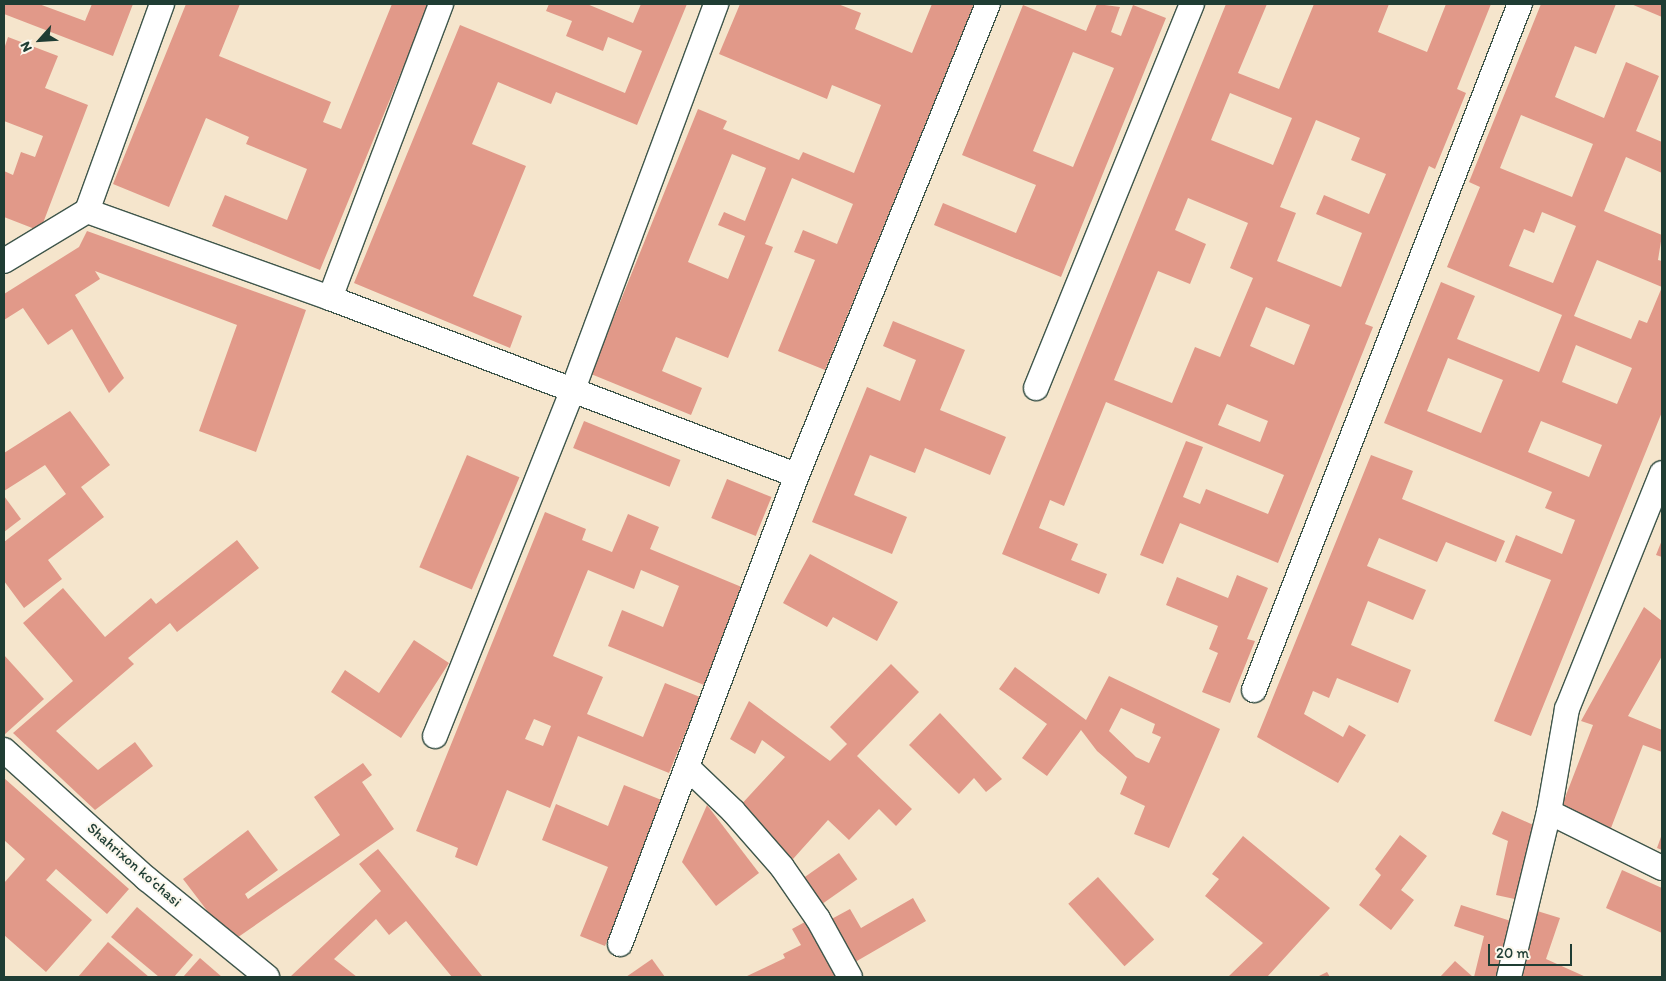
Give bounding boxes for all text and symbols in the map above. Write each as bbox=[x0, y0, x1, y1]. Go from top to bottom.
north arrow bbox=[15, 15, 65, 65]
text: N bbox=[16, 39, 36, 55]
street label: Shahrixon koʻchasi bbox=[83, 819, 185, 911]
scale bar bbox=[1491, 934, 1575, 966]
text: 20 m bbox=[1496, 944, 1529, 962]

